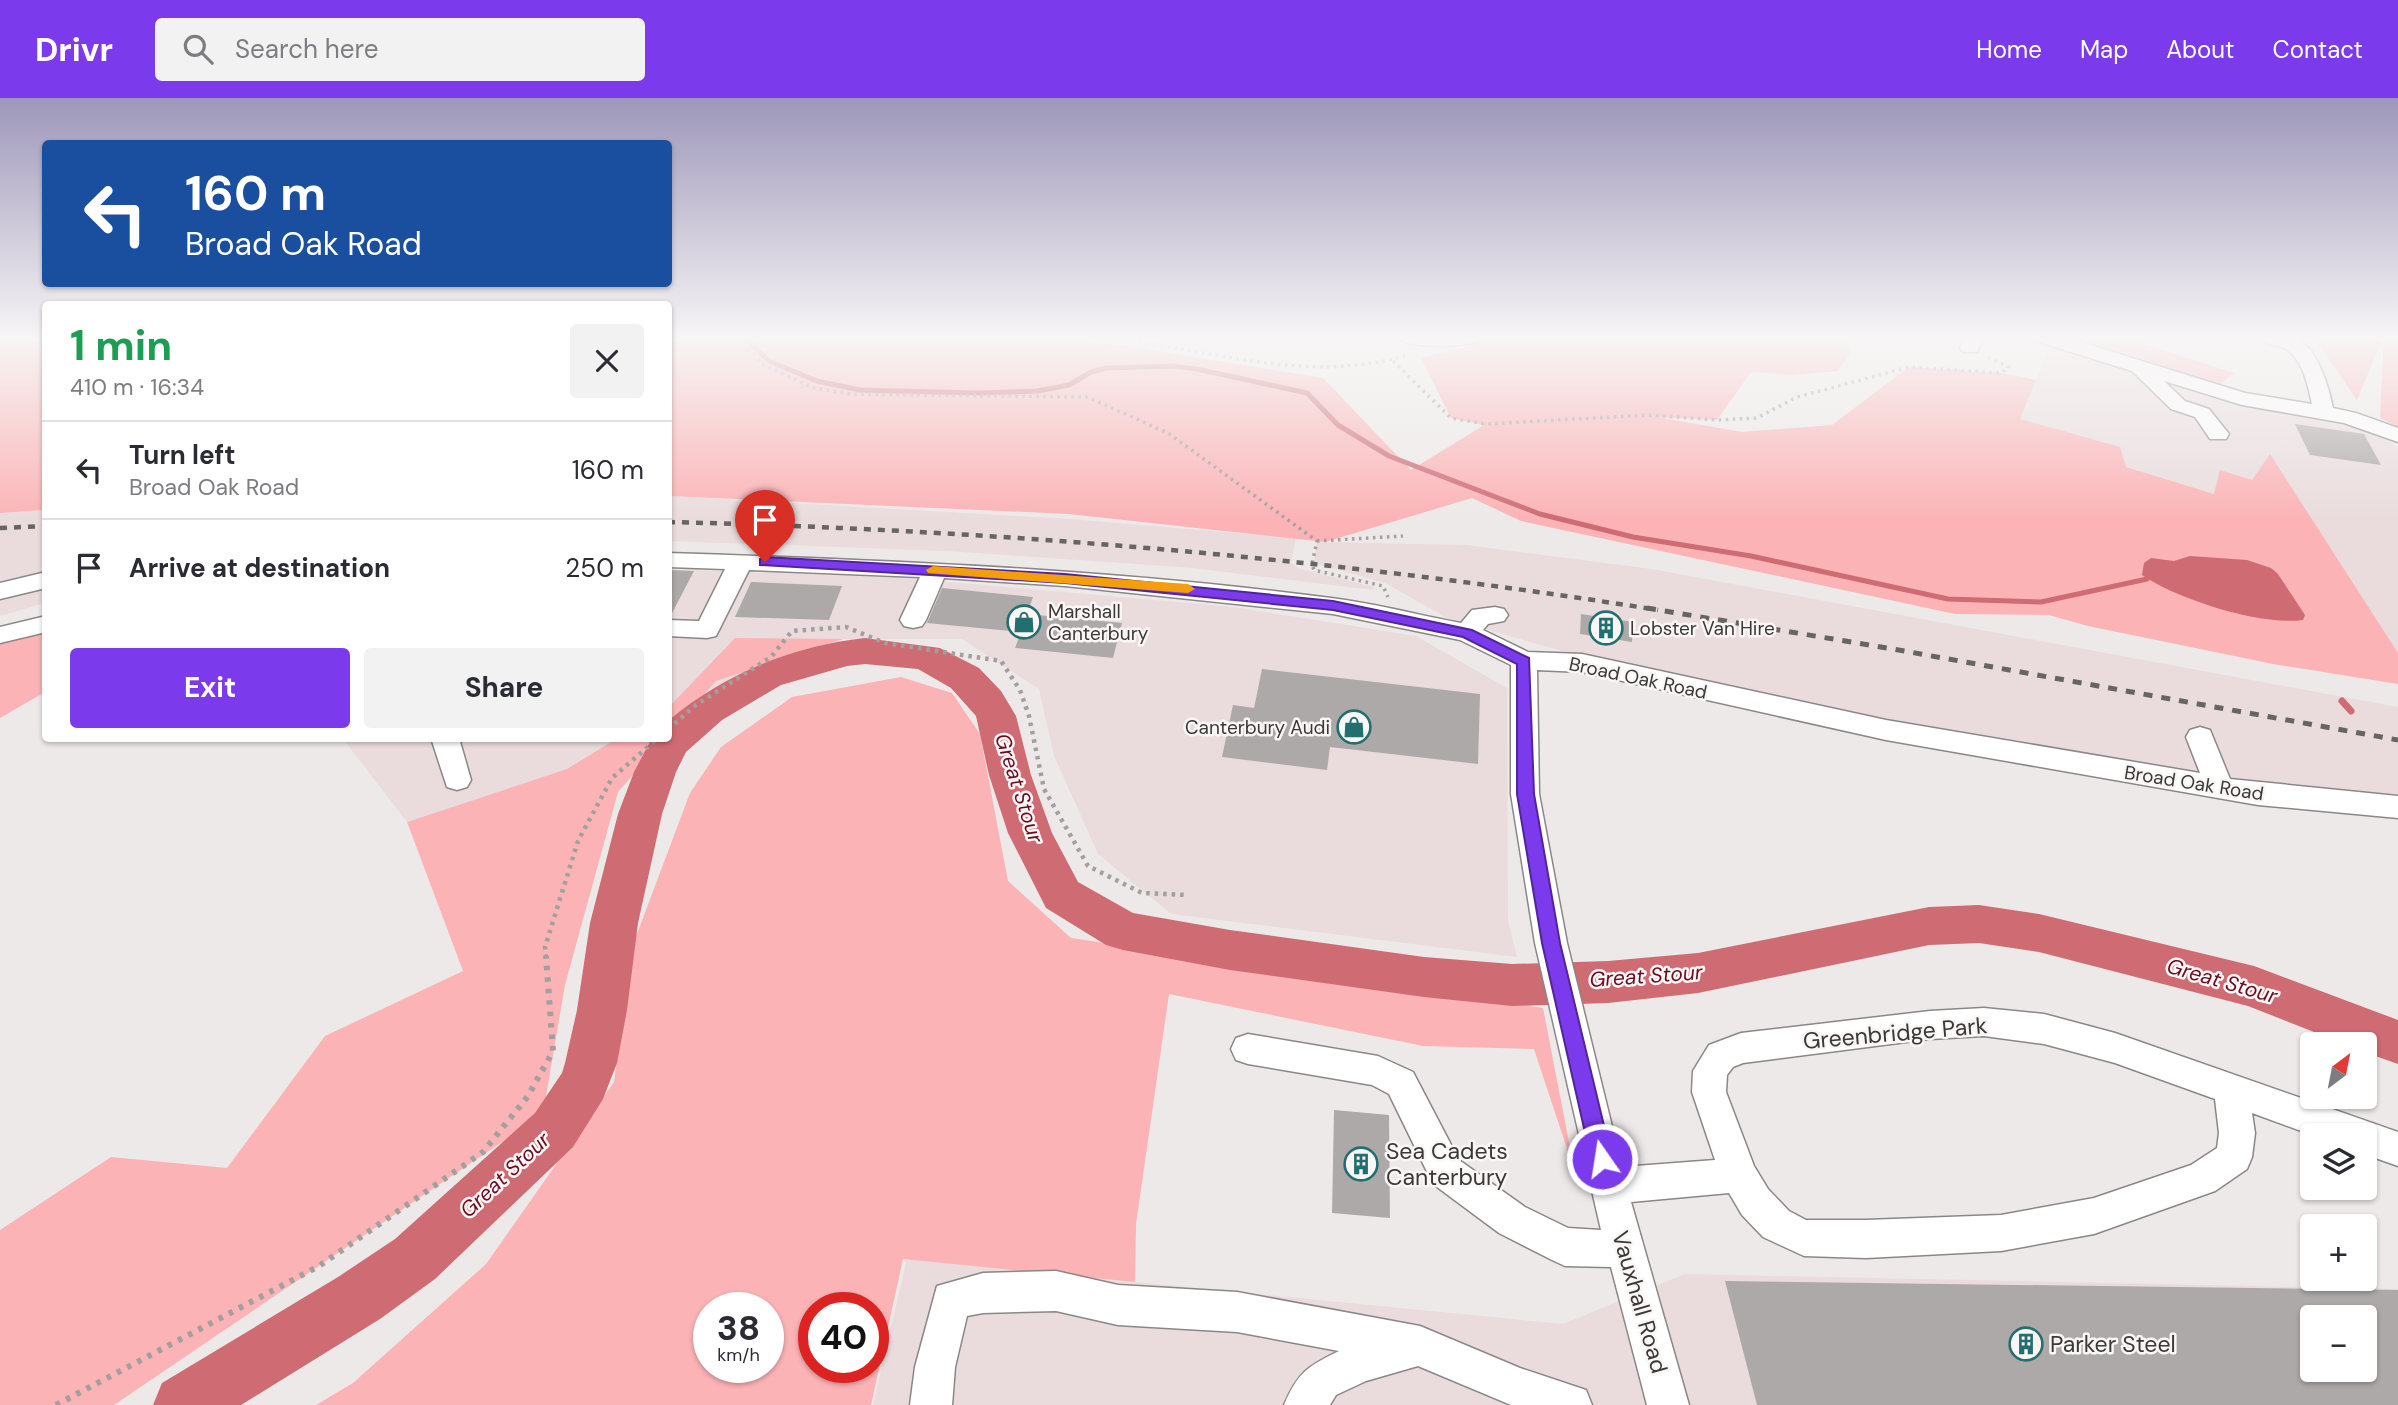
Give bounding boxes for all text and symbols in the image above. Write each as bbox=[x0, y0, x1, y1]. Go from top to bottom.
search box bbox=[155, 18, 645, 81]
text: Drivr bbox=[35, 28, 113, 71]
icon: search bbox=[179, 30, 217, 68]
text: Search here bbox=[235, 32, 378, 66]
text: Home bbox=[1976, 34, 2042, 65]
text: Map bbox=[2080, 34, 2128, 65]
text: About bbox=[2166, 34, 2235, 65]
text: Contact bbox=[2273, 34, 2363, 65]
text: 160 m bbox=[185, 161, 326, 225]
icon: left bbox=[70, 168, 161, 259]
text: Broad Oak Road bbox=[185, 223, 422, 265]
text: 1 min bbox=[70, 318, 172, 373]
button: close bbox=[570, 324, 644, 398]
text: 410 m · 16:34 bbox=[70, 372, 204, 402]
text: Turn left bbox=[129, 438, 236, 472]
icon: left bbox=[70, 451, 108, 489]
text: 160 m bbox=[572, 453, 644, 487]
text: Broad Oak Road bbox=[129, 472, 299, 502]
pin bbox=[735, 490, 795, 562]
icon: arrive bbox=[746, 501, 784, 539]
icon: arrive bbox=[70, 549, 108, 587]
text: Arrive at destination bbox=[129, 551, 390, 585]
text: 250 m bbox=[565, 551, 644, 585]
place label: Marshall Canterbury bbox=[1048, 599, 1149, 646]
shop icon: Marshall Canterbury bbox=[1005, 603, 1043, 641]
building icon: Lobster Van Hire bbox=[1587, 609, 1625, 647]
place label: Lobster Van Hire bbox=[1630, 616, 1775, 641]
button: Exit bbox=[70, 648, 350, 728]
button: Share bbox=[364, 648, 644, 728]
street label: Broad Oak Road bbox=[1567, 651, 1709, 705]
shop icon: Canterbury Audi bbox=[1335, 708, 1373, 746]
place label: Canterbury Audi bbox=[1185, 715, 1330, 740]
water label: Great Stour bbox=[988, 730, 1050, 847]
street label: Broad Oak Road bbox=[2123, 760, 2265, 806]
water label: Great Stour bbox=[2164, 952, 2282, 1010]
water label: Great Stour bbox=[1588, 958, 1705, 994]
street label: Greenbridge Park bbox=[1802, 1010, 1989, 1056]
north arrow bbox=[2300, 1032, 2376, 1110]
map controls bbox=[2300, 1032, 2377, 1382]
position arrow bbox=[1565, 1122, 1639, 1196]
button: layers bbox=[2300, 1123, 2377, 1200]
water label: Great Stour bbox=[454, 1125, 557, 1224]
place label: Sea Cadets Canterbury bbox=[1386, 1136, 1508, 1192]
building icon: Sea Cadets Canterbury bbox=[1342, 1145, 1380, 1183]
button: + bbox=[2300, 1214, 2377, 1291]
street label: Vauxhall Road bbox=[1605, 1227, 1675, 1377]
speed limit sign: 40 bbox=[798, 1292, 889, 1383]
text: 38 bbox=[717, 1305, 760, 1351]
button: − bbox=[2300, 1305, 2377, 1382]
building icon: Parker Steel bbox=[2007, 1325, 2045, 1363]
place label: Parker Steel bbox=[2050, 1329, 2176, 1359]
text: km/h bbox=[717, 1343, 760, 1367]

